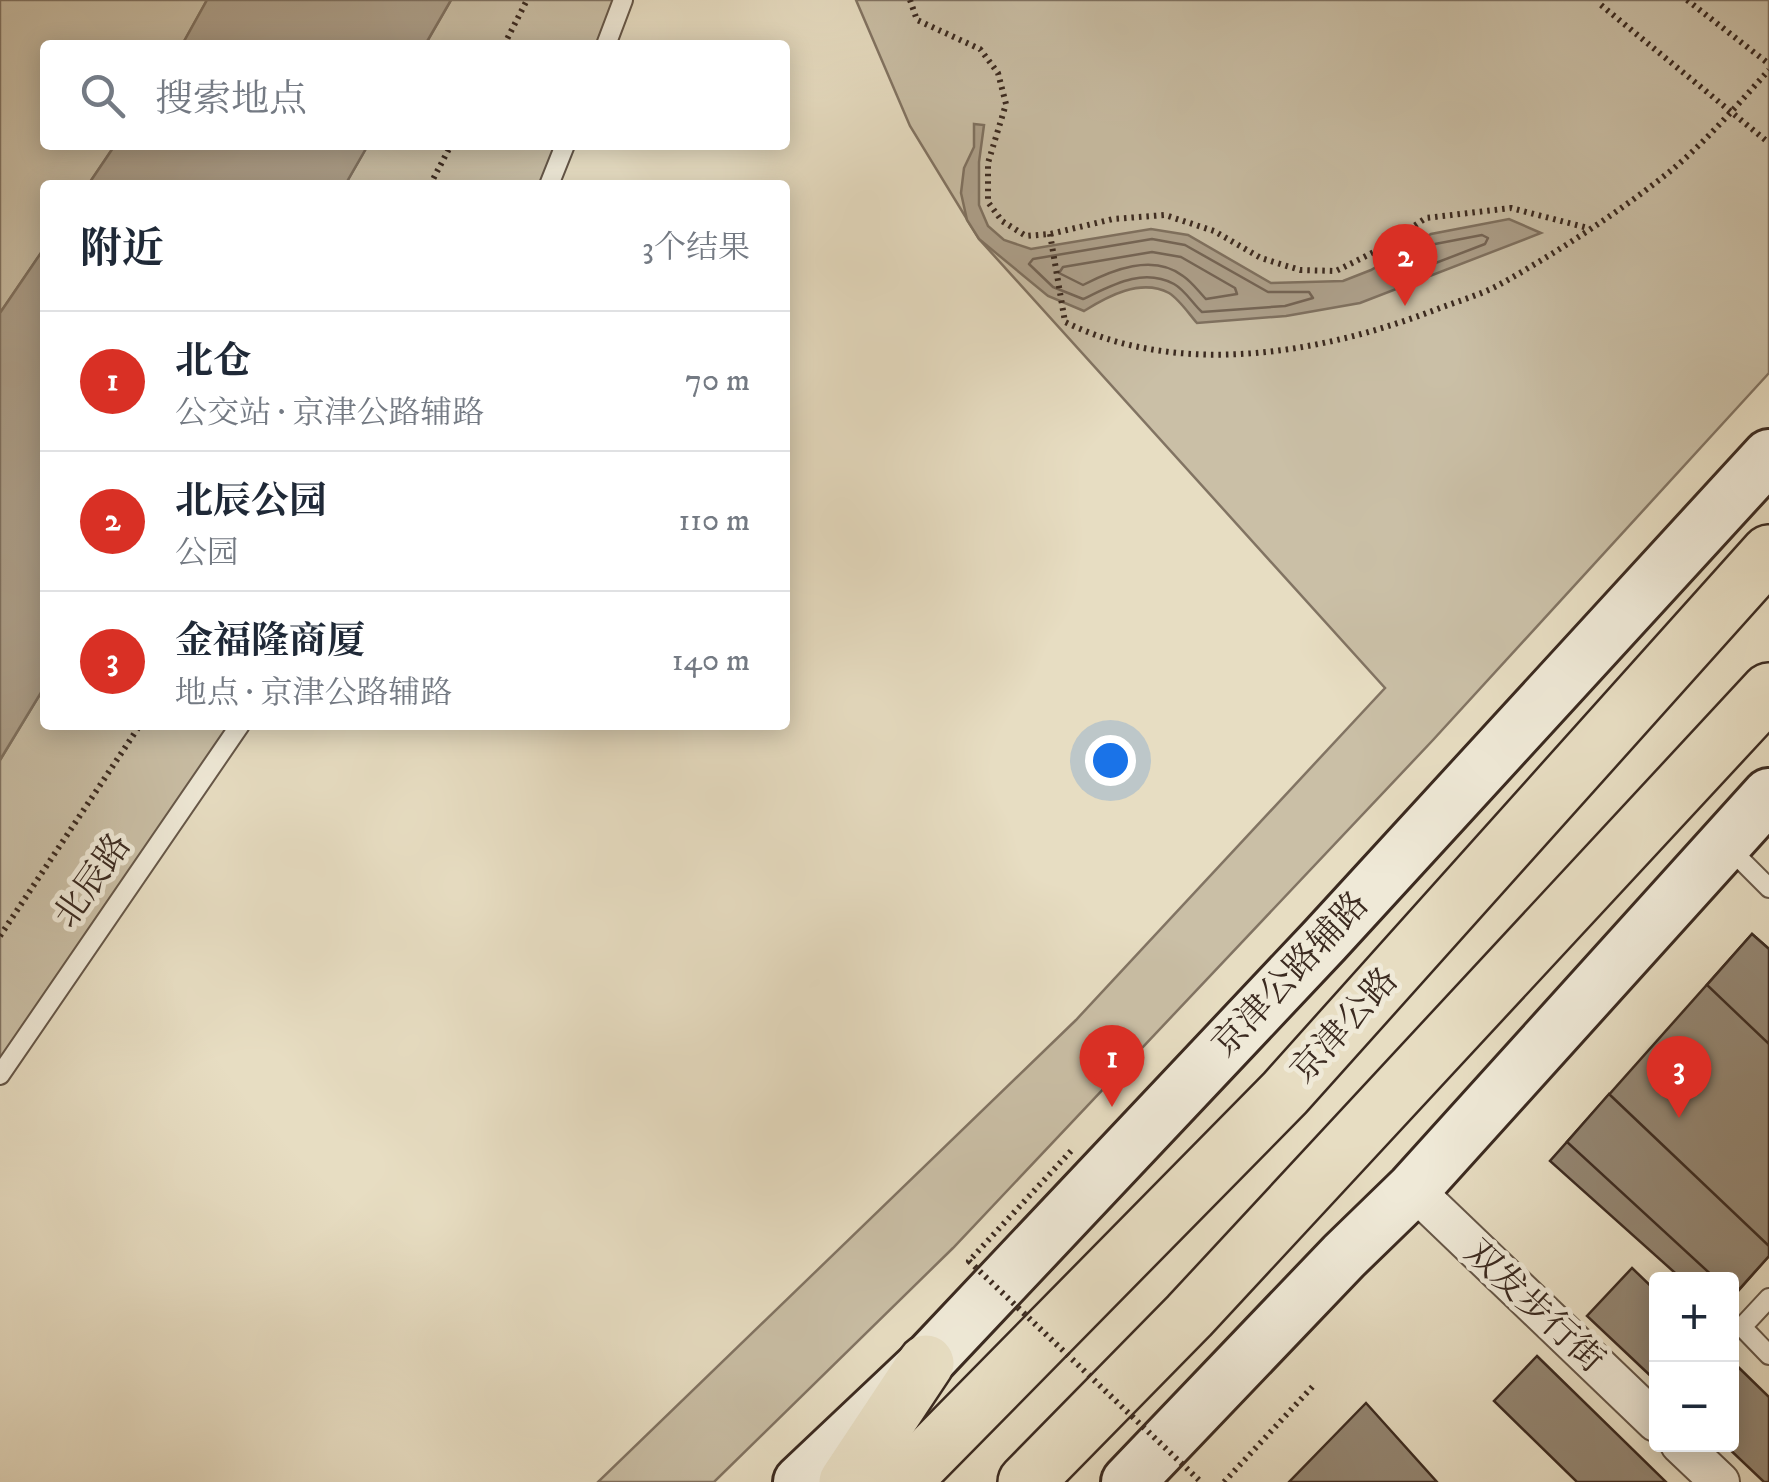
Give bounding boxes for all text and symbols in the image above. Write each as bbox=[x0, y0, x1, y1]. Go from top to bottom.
search box bbox=[40, 40, 790, 150]
icon: search bbox=[75, 68, 130, 123]
text: 搜索地点 bbox=[155, 76, 307, 124]
text: 附近 bbox=[80, 224, 164, 276]
pin: 2 bbox=[1372, 224, 1438, 306]
text: 3个结果 bbox=[642, 229, 750, 269]
text: 北仓 bbox=[175, 338, 251, 386]
text: 1 bbox=[107, 361, 118, 401]
text: 70 m bbox=[685, 361, 750, 401]
text: 公交站 · 京津公路辅路 bbox=[175, 394, 484, 434]
text: 北辰公园 bbox=[175, 478, 327, 526]
text: 2 bbox=[105, 501, 120, 541]
text: 110 m bbox=[678, 501, 750, 541]
text: 公园 bbox=[175, 534, 239, 574]
text: 金福隆商厦 bbox=[175, 618, 365, 666]
text: 3 bbox=[107, 641, 118, 681]
text: 140 m bbox=[672, 641, 750, 681]
text: 地点 · 京津公路辅路 bbox=[175, 674, 452, 714]
your location bbox=[1085, 735, 1136, 786]
street label: 北辰路 bbox=[45, 825, 141, 937]
street label: 京津公路辅路 bbox=[1204, 884, 1378, 1066]
street label: 京津公路 bbox=[1283, 960, 1407, 1092]
pin: 1 bbox=[1080, 1024, 1144, 1107]
pin: 3 bbox=[1646, 1036, 1712, 1118]
street label: 双发步行街 bbox=[1455, 1231, 1613, 1383]
map controls bbox=[1649, 1272, 1739, 1452]
button: + bbox=[1649, 1272, 1739, 1362]
button: − bbox=[1649, 1362, 1739, 1452]

